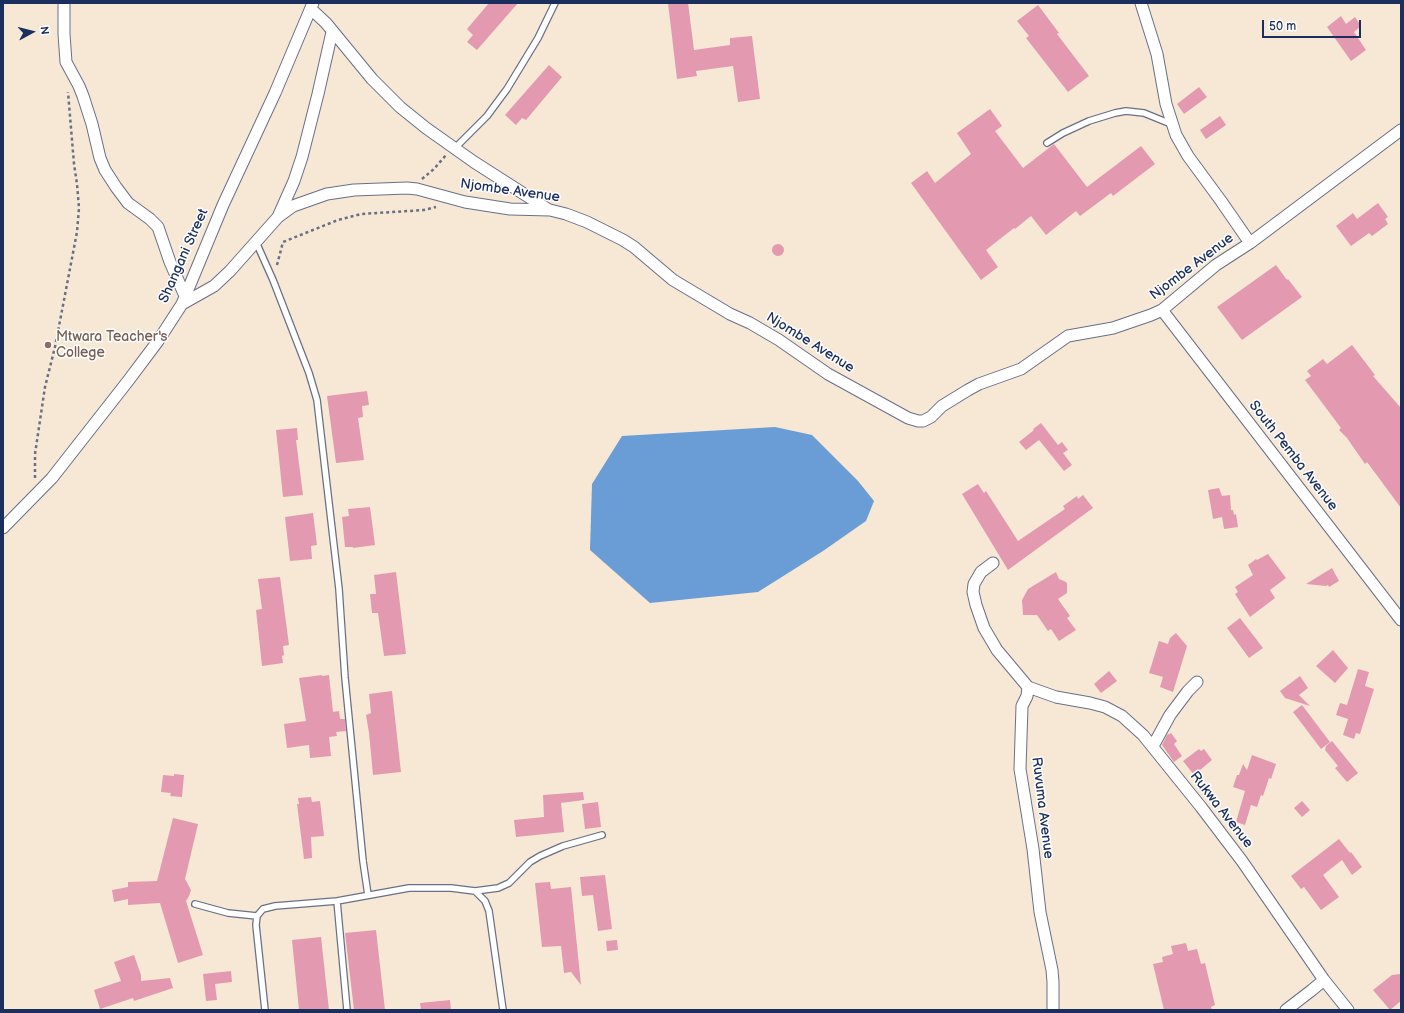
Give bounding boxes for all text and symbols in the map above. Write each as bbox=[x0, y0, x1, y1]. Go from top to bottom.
north arrow bbox=[12, 12, 52, 52]
scale bar bbox=[1264, 12, 1363, 38]
text: 50 m bbox=[1269, 19, 1296, 34]
text: N bbox=[37, 26, 51, 35]
street label: Njombe Avenue bbox=[459, 176, 561, 206]
street label: Shangani Street bbox=[156, 206, 212, 306]
street label: Njombe Avenue bbox=[1147, 230, 1237, 304]
street label: Njombe Avenue bbox=[763, 309, 857, 377]
place label: Mtwara Teacher's College bbox=[56, 329, 167, 362]
marker: Mtwara Teacher's College bbox=[43, 340, 53, 350]
street label: South Pemba Avenue bbox=[1245, 398, 1341, 514]
street label: Ruvuma Avenue bbox=[1027, 756, 1057, 860]
street label: Rukwa Avenue bbox=[1186, 768, 1256, 852]

